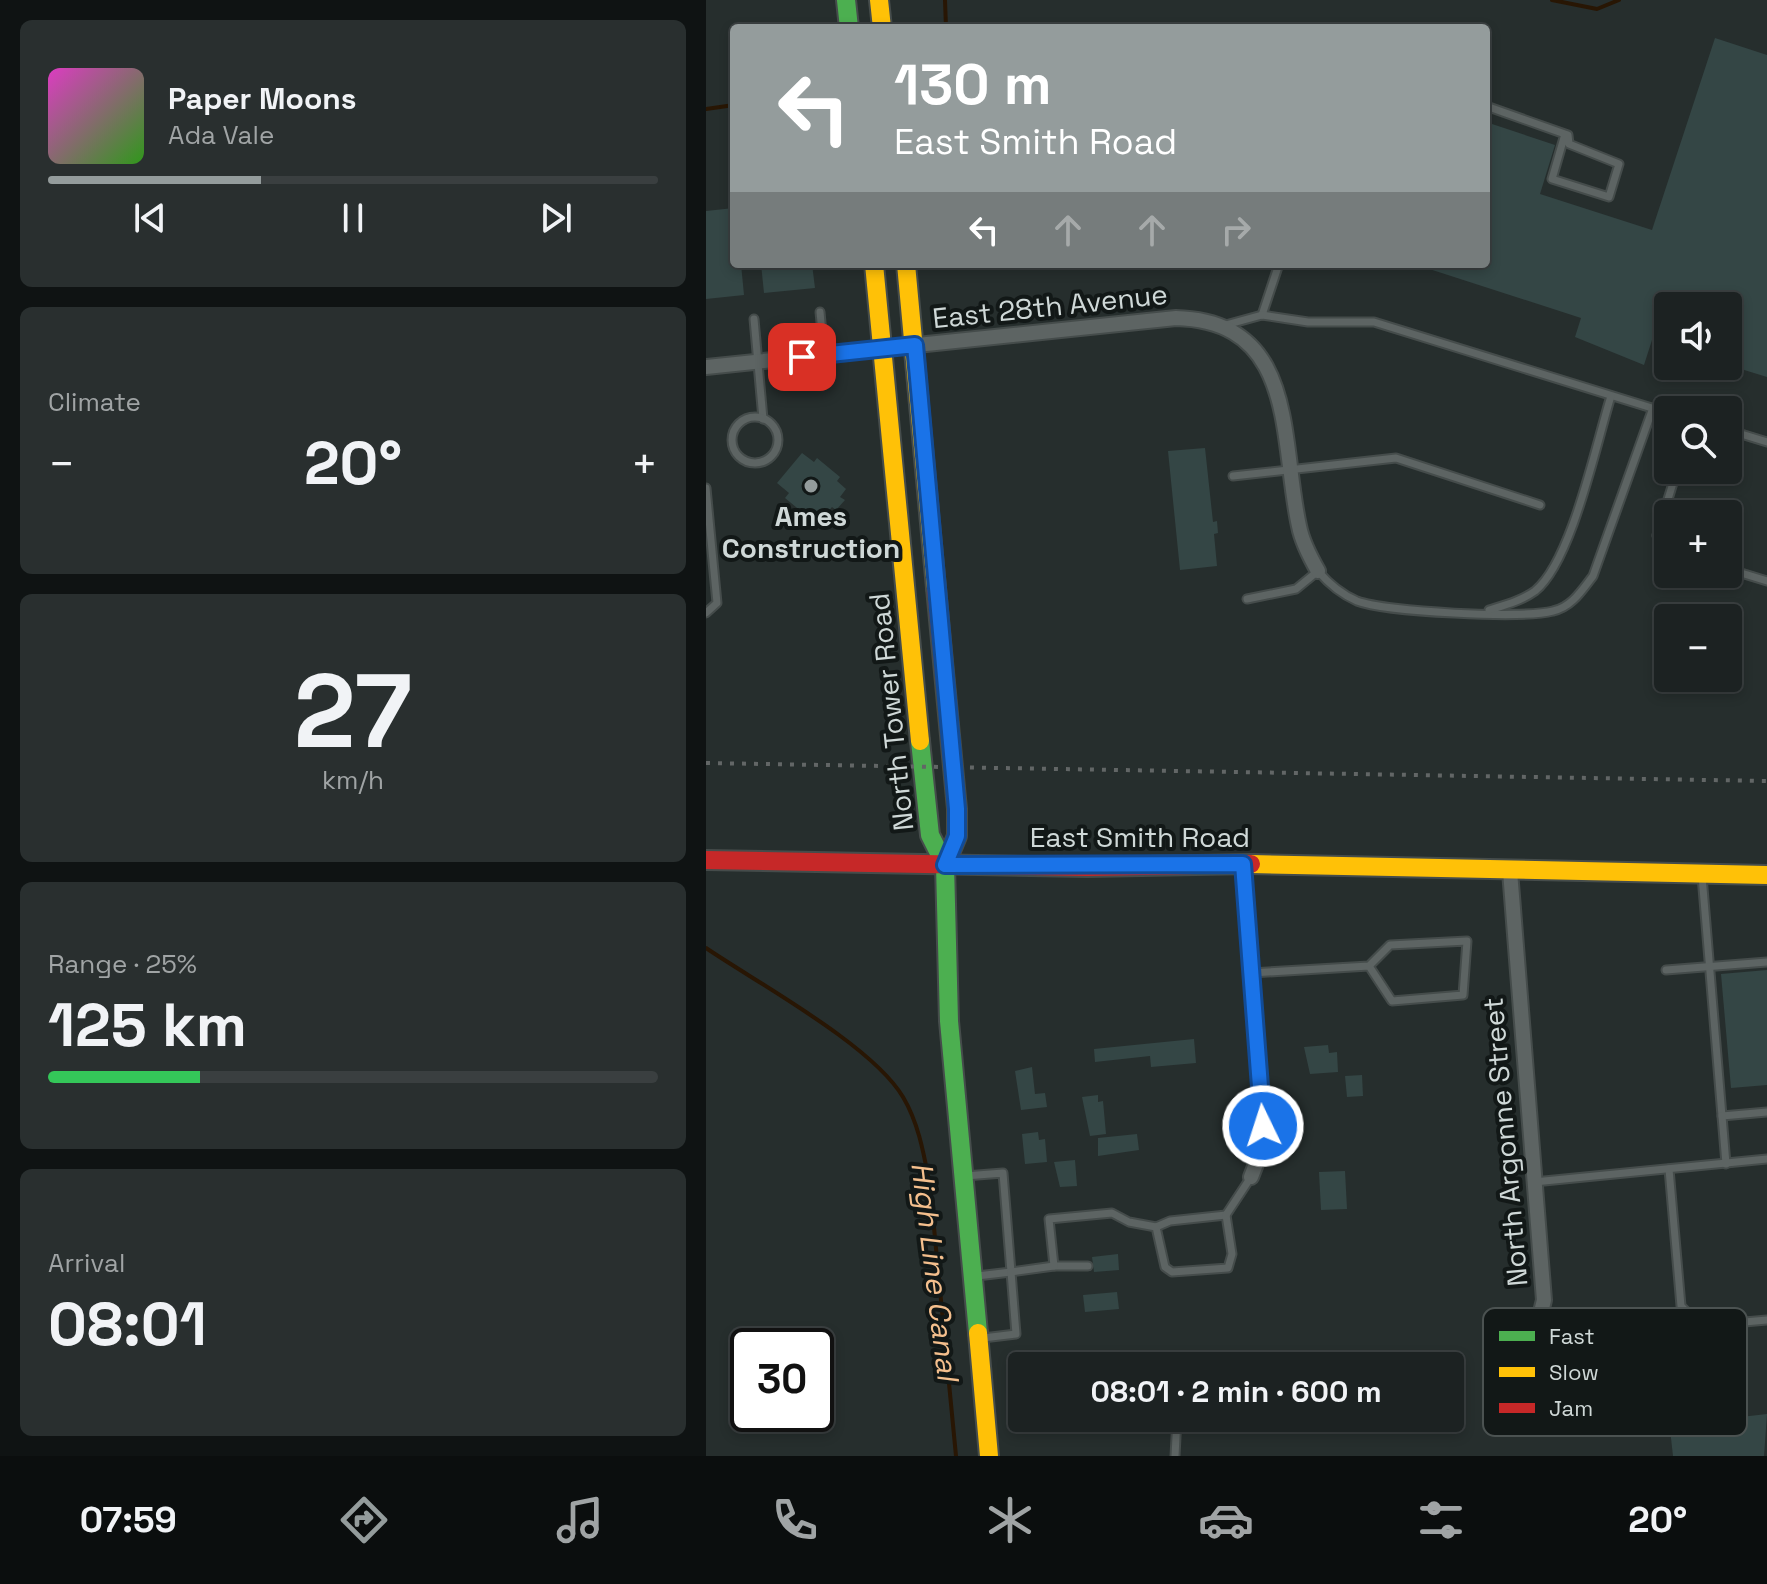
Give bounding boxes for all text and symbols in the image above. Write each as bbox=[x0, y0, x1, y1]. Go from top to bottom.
text: 130 m bbox=[894, 49, 1052, 120]
icon: left bbox=[762, 56, 866, 160]
text: Paper Moons bbox=[168, 79, 357, 118]
text: Ada Vale bbox=[168, 118, 274, 152]
text: East Smith Road bbox=[894, 119, 1177, 165]
icon: previous bbox=[128, 196, 172, 240]
icon: pause bbox=[331, 196, 375, 240]
icon: next bbox=[534, 196, 578, 240]
icon: left bbox=[962, 208, 1006, 252]
icon: ahead bbox=[1046, 208, 1090, 252]
icon: ahead bbox=[1130, 208, 1174, 252]
icon: right bbox=[1214, 208, 1258, 252]
street label: East 28th Avenue bbox=[931, 276, 1169, 336]
map controls bbox=[1654, 292, 1742, 692]
button: sound bbox=[1654, 292, 1742, 380]
pin bbox=[768, 323, 836, 391]
icon: arrive bbox=[780, 335, 824, 379]
text: Climate bbox=[48, 385, 141, 419]
button: search bbox=[1654, 396, 1742, 484]
text: 20° bbox=[304, 425, 402, 502]
text: − bbox=[48, 436, 75, 492]
text: + bbox=[631, 436, 658, 492]
marker: Ames Construction bbox=[802, 477, 820, 495]
place label: Ames Construction bbox=[722, 498, 900, 566]
button: + bbox=[1654, 500, 1742, 588]
street label: North Tower Road bbox=[861, 591, 921, 833]
button: − bbox=[1654, 604, 1742, 692]
text: 27 bbox=[294, 645, 412, 777]
text: km/h bbox=[322, 763, 384, 797]
street label: East Smith Road bbox=[1030, 819, 1250, 855]
text: Range · 25% bbox=[48, 947, 197, 981]
text: 125 km bbox=[48, 987, 247, 1064]
street label: North Argonne Street bbox=[1474, 996, 1536, 1288]
position arrow bbox=[1221, 1084, 1305, 1168]
water label: High Line Canal bbox=[902, 1160, 968, 1386]
text: Arrival bbox=[48, 1246, 125, 1280]
text: 08:01 bbox=[48, 1286, 207, 1363]
legend bbox=[1483, 1308, 1747, 1436]
text: Fast bbox=[1549, 1322, 1595, 1350]
speed limit sign: 30 bbox=[730, 1328, 834, 1432]
text: Slow bbox=[1549, 1358, 1599, 1386]
text: 08:01 · 2 min · 600 m bbox=[1090, 1372, 1382, 1411]
text: Jam bbox=[1549, 1394, 1593, 1422]
icon: directions bbox=[336, 1492, 392, 1548]
icon: music bbox=[552, 1492, 608, 1548]
icon: phone bbox=[767, 1492, 823, 1548]
icon: climate bbox=[982, 1492, 1038, 1548]
icon: car bbox=[1198, 1492, 1254, 1548]
icon: filters bbox=[1413, 1492, 1469, 1548]
text: 07:59 bbox=[80, 1497, 177, 1543]
text: 20° bbox=[1628, 1497, 1687, 1543]

